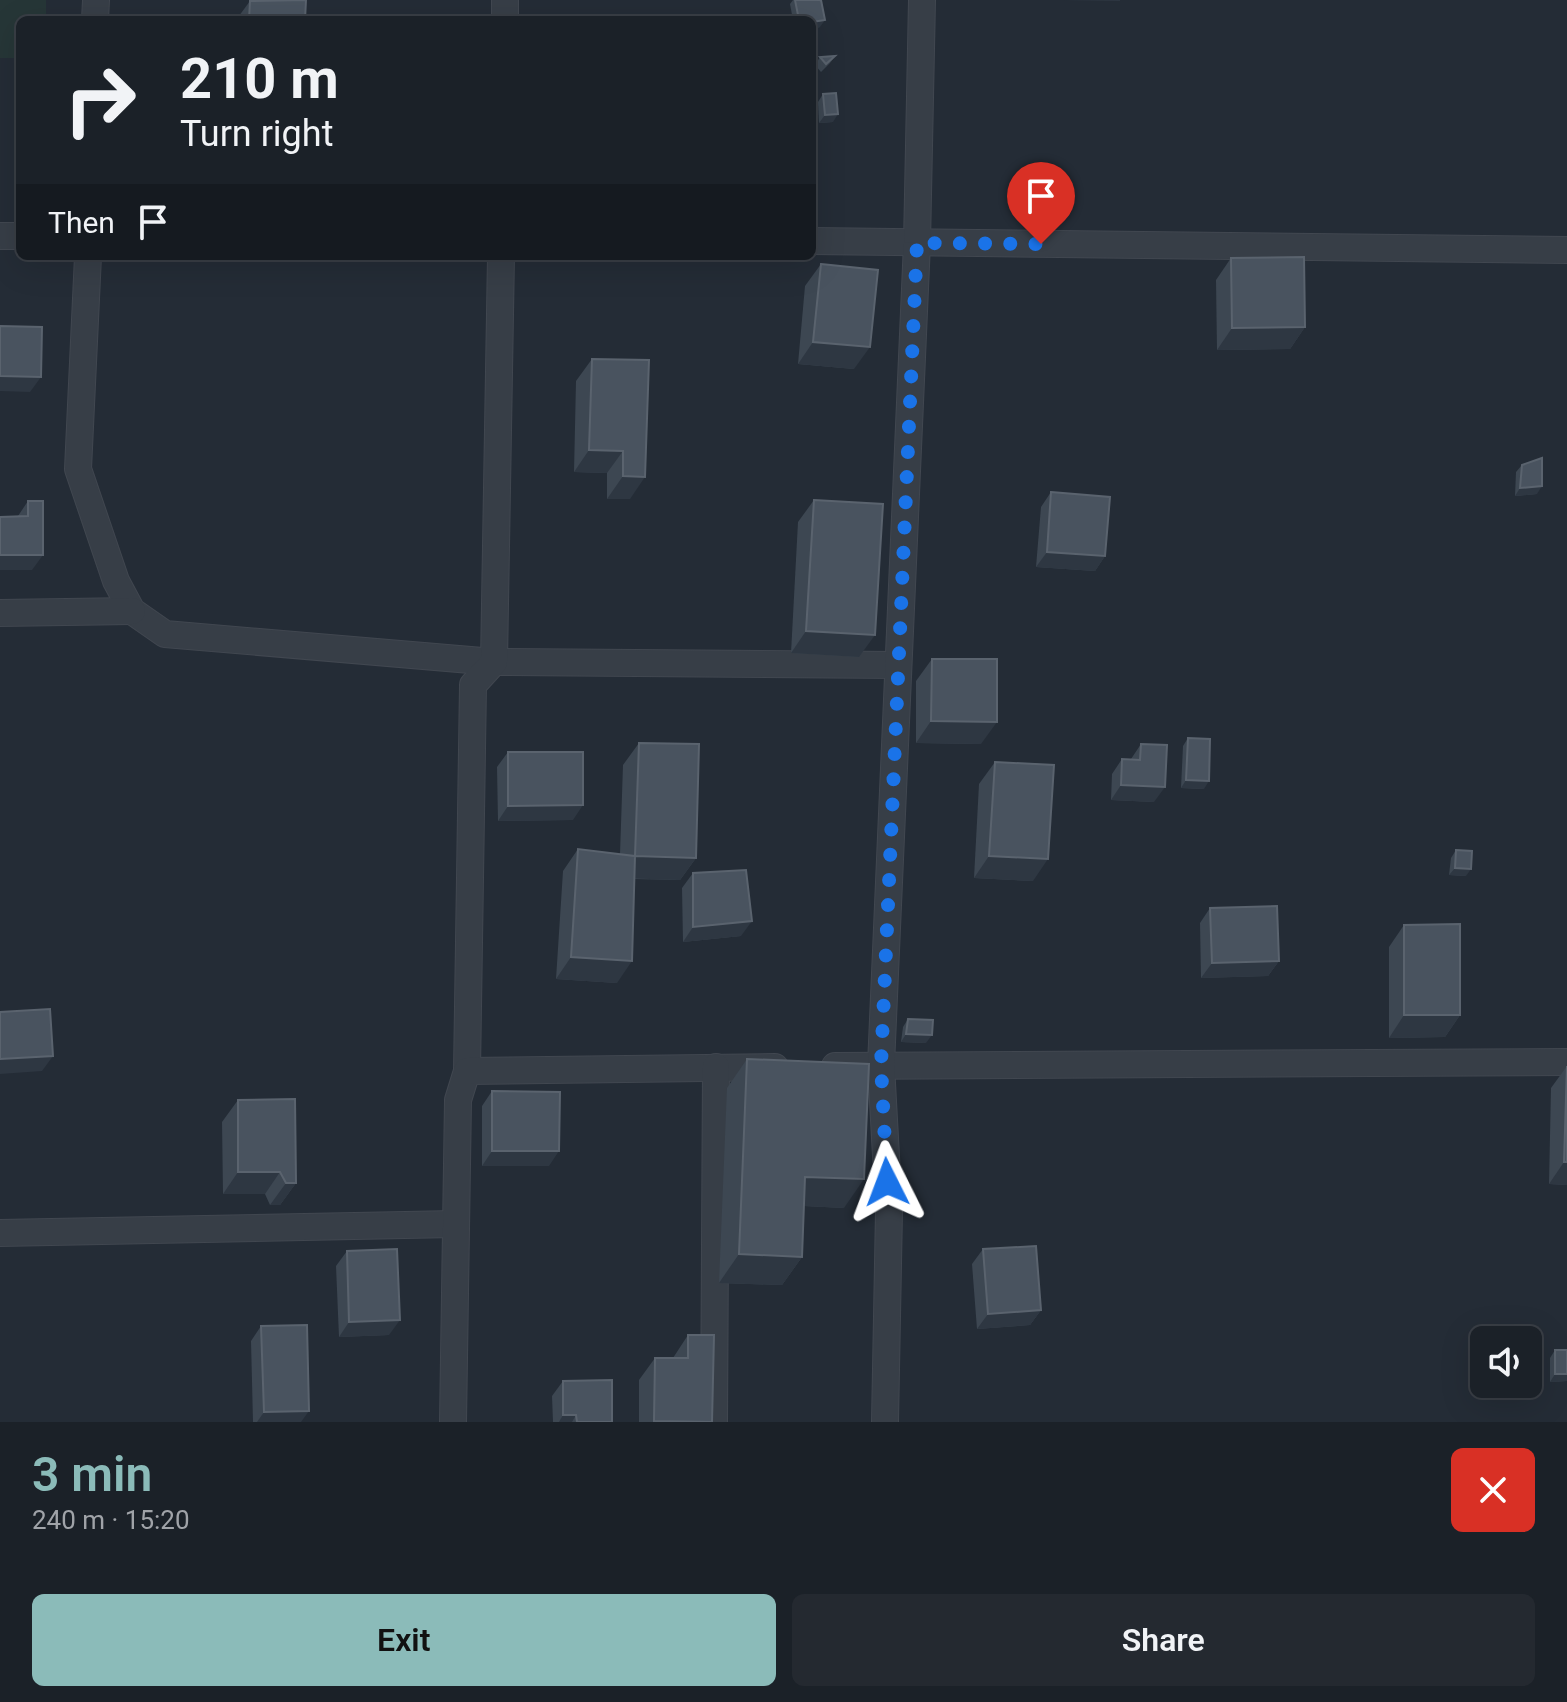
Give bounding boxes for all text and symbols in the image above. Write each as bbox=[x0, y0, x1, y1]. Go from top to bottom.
text: 210 m bbox=[180, 46, 339, 112]
icon: right bbox=[48, 48, 152, 152]
text: Turn right bbox=[180, 113, 333, 155]
pin bbox=[1007, 162, 1075, 244]
icon: arrive bbox=[1019, 174, 1063, 218]
icon: arrive bbox=[131, 200, 175, 244]
text: Then bbox=[48, 205, 115, 240]
position arrow bbox=[845, 1140, 929, 1224]
map controls bbox=[1470, 1326, 1542, 1398]
button: sound bbox=[1470, 1326, 1542, 1398]
text: 3 min bbox=[32, 1446, 152, 1503]
button: close bbox=[1451, 1448, 1535, 1532]
text: 240 m · 15:20 bbox=[32, 1505, 190, 1535]
button: Exit bbox=[32, 1594, 776, 1686]
button: Share bbox=[792, 1594, 1535, 1686]

